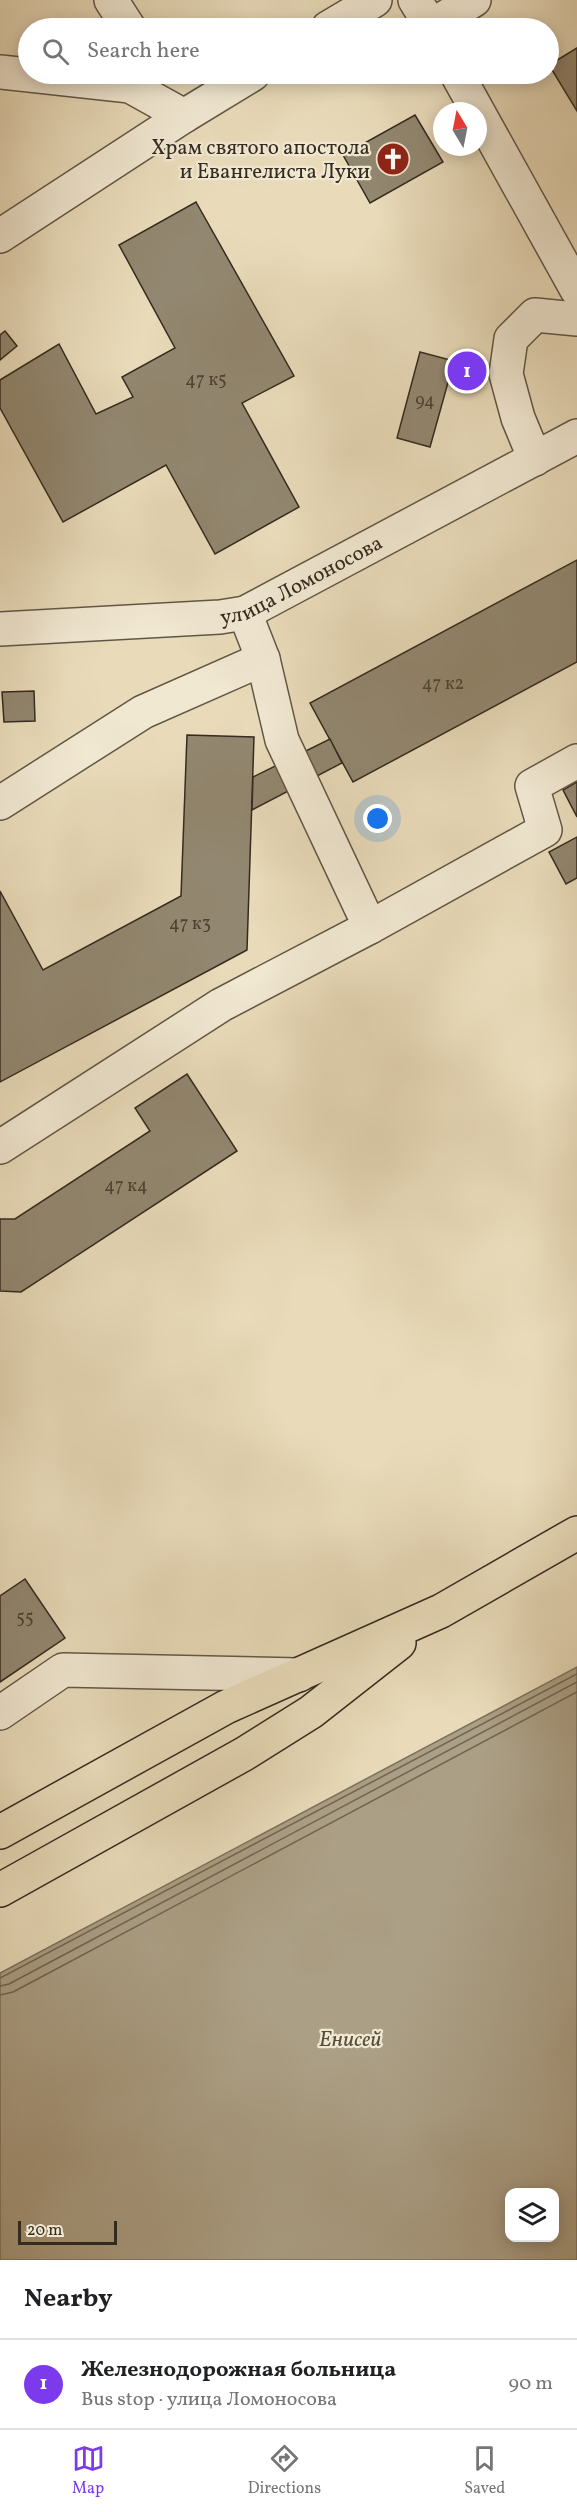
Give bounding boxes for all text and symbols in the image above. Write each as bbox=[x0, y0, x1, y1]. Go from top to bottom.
search box bbox=[18, 18, 559, 84]
icon: search bbox=[39, 35, 72, 68]
text: Search here bbox=[87, 36, 200, 67]
north arrow bbox=[433, 102, 487, 156]
place label: Храм святого апостола и Евангелиста Луки bbox=[151, 134, 370, 187]
church icon: Храм святого апостола и Евангелиста Луки bbox=[375, 141, 411, 177]
pin: 1 bbox=[448, 348, 486, 394]
house number: 47 к5 bbox=[185, 368, 227, 393]
house number: 94 bbox=[415, 389, 435, 414]
street label: улица Ломоносова bbox=[218, 529, 388, 633]
house number: 47 к2 bbox=[422, 672, 464, 697]
your location bbox=[363, 804, 392, 833]
house number: 47 к3 bbox=[169, 912, 211, 937]
house number: 47 к4 bbox=[104, 1174, 148, 1199]
house number: 55 bbox=[16, 1606, 34, 1631]
water label: Енисей bbox=[319, 2025, 381, 2056]
map controls bbox=[505, 2188, 559, 2242]
button: layers bbox=[505, 2188, 559, 2242]
scale bar bbox=[18, 2218, 117, 2246]
text: 20 m bbox=[27, 2220, 62, 2242]
text: Nearby bbox=[24, 2281, 113, 2317]
text: Железнодорожная больница bbox=[81, 2355, 396, 2386]
text: 1 bbox=[39, 2370, 48, 2398]
text: 90 m bbox=[509, 2370, 553, 2398]
text: Bus stop · улица Ломоносова bbox=[81, 2386, 337, 2414]
tab: Map bbox=[72, 2442, 105, 2500]
tab: Directions bbox=[248, 2442, 321, 2500]
tab: Saved bbox=[464, 2442, 505, 2500]

